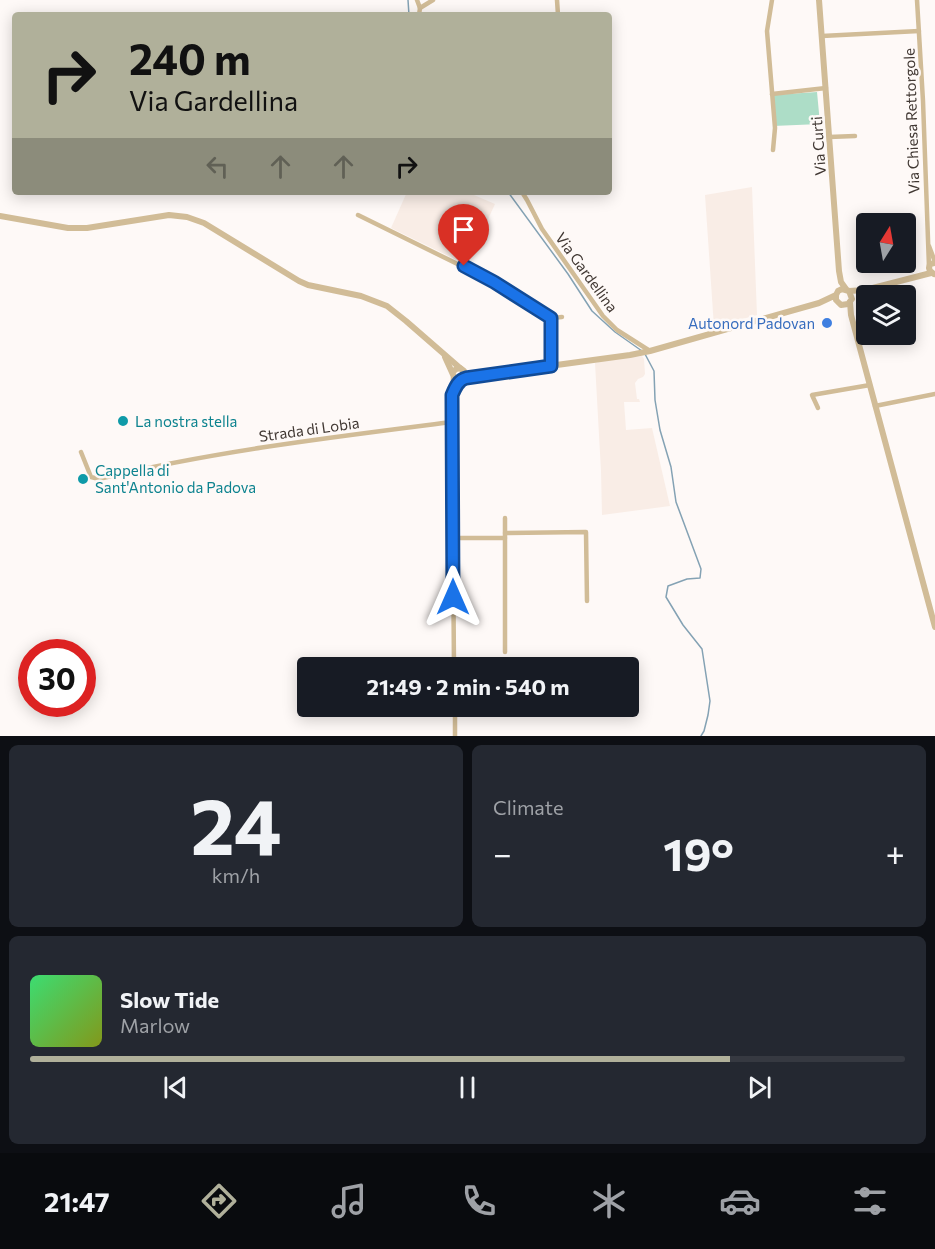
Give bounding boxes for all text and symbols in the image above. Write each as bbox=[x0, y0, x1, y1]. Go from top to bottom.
text: 240 m bbox=[129, 32, 251, 84]
icon: right bbox=[30, 36, 108, 114]
street label: Via Chiesa Rettorgole bbox=[899, 48, 923, 194]
text: Via Gardellina bbox=[129, 84, 298, 117]
street label: Via Curti bbox=[807, 116, 829, 176]
icon: left bbox=[201, 150, 234, 183]
icon: ahead bbox=[264, 150, 297, 183]
icon: ahead bbox=[327, 150, 360, 183]
icon: right bbox=[390, 150, 423, 183]
pin bbox=[438, 204, 489, 266]
icon: arrive bbox=[447, 213, 480, 246]
north arrow bbox=[856, 213, 916, 273]
map controls bbox=[856, 213, 916, 345]
street label: Via Gardellina bbox=[552, 229, 622, 315]
button: layers bbox=[856, 285, 916, 345]
place label: Autonord Padovan bbox=[688, 314, 815, 332]
marker: Autonord Padovan bbox=[820, 316, 834, 330]
place label: La nostra stella bbox=[135, 412, 237, 430]
street label: Strada di Lobia bbox=[258, 413, 360, 445]
marker: La nostra stella bbox=[116, 414, 130, 428]
place label: Cappella di Sant'Antonio da Padova bbox=[95, 461, 256, 496]
marker: Cappella di Sant'Antonio da Padova bbox=[76, 472, 90, 486]
position arrow bbox=[421, 565, 485, 629]
speed limit sign: 30 bbox=[18, 639, 96, 717]
text: 21:49 · 2 min · 540 m bbox=[367, 673, 569, 700]
text: 24 bbox=[190, 776, 282, 871]
text: Climate bbox=[493, 795, 563, 819]
text: 19° bbox=[663, 825, 734, 880]
text: − bbox=[493, 832, 512, 873]
text: + bbox=[886, 832, 905, 873]
text: km/h bbox=[212, 863, 260, 887]
text: Slow Tide bbox=[120, 986, 219, 1013]
text: Marlow bbox=[120, 1013, 190, 1037]
icon: previous bbox=[159, 1071, 192, 1104]
icon: pause bbox=[451, 1071, 484, 1104]
icon: next bbox=[743, 1071, 776, 1104]
icon: directions bbox=[198, 1180, 240, 1222]
icon: music bbox=[328, 1180, 370, 1222]
icon: phone bbox=[458, 1180, 500, 1222]
icon: climate bbox=[588, 1180, 630, 1222]
icon: car bbox=[719, 1180, 761, 1222]
icon: filters bbox=[849, 1180, 891, 1222]
text: 21:47 bbox=[44, 1185, 110, 1218]

